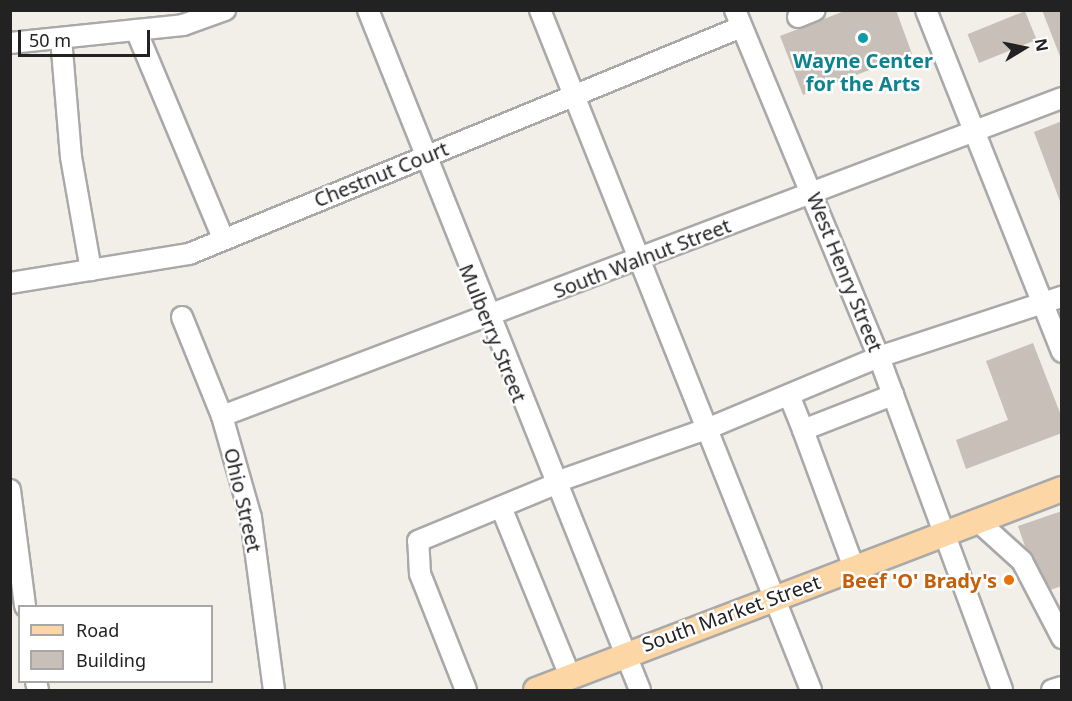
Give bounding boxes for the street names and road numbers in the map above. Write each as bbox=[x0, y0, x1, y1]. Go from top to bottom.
street label: Chestnut Court bbox=[310, 136, 452, 212]
street label: West Henry Street bbox=[802, 189, 888, 355]
street label: South Walnut Street bbox=[550, 213, 734, 303]
street label: Mulberry Street bbox=[454, 260, 532, 406]
street label: Ohio Street bbox=[219, 446, 267, 554]
street label: South Market Street bbox=[639, 570, 823, 656]

